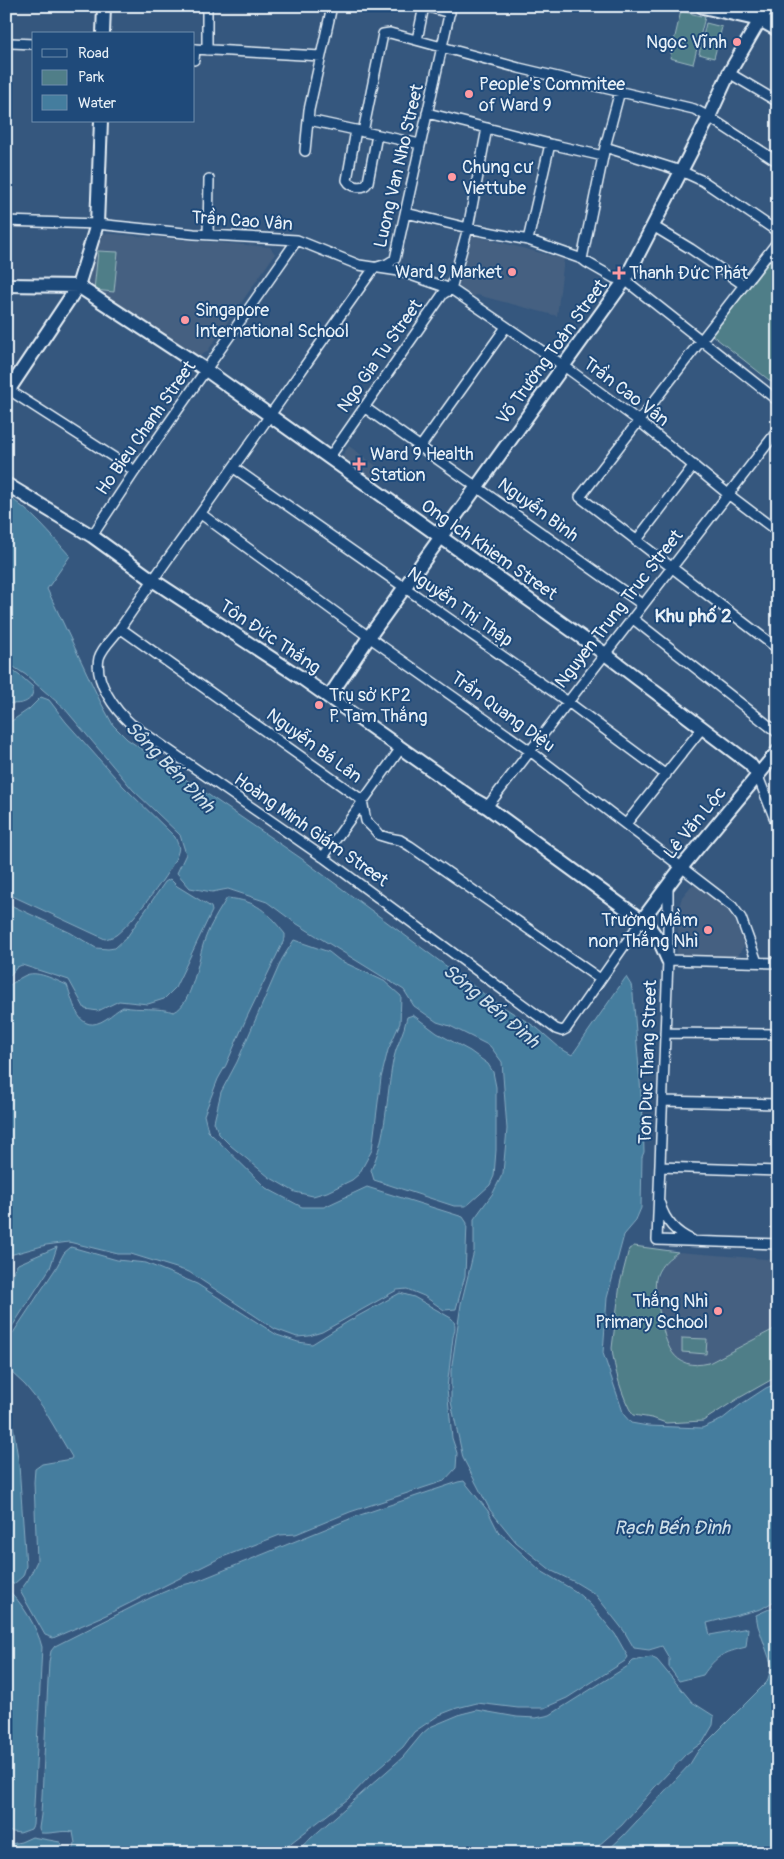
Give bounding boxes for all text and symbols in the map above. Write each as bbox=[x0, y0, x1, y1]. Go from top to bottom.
place label: Ngọc Vĩnh bbox=[646, 31, 727, 54]
legend bbox=[32, 32, 195, 122]
marker: Ngọc Vĩnh bbox=[731, 36, 743, 48]
text: Road bbox=[78, 44, 109, 63]
text: Park bbox=[78, 68, 105, 87]
place label: People's Commitee of Ward 9 bbox=[479, 73, 625, 117]
street label: Luong Van Nho Street bbox=[369, 81, 429, 250]
marker: People's Commitee of Ward 9 bbox=[463, 88, 475, 100]
text: Water bbox=[78, 94, 117, 113]
place label: Chung cư Viettube bbox=[462, 156, 534, 200]
marker: Chung cư Viettube bbox=[446, 171, 458, 183]
street label: Trần Cao Vân bbox=[190, 205, 294, 236]
place label: Ward 9 Market bbox=[395, 261, 503, 284]
place label: Thanh Đức Phát bbox=[629, 262, 749, 285]
marker: Ward 9 Market bbox=[506, 266, 518, 278]
marker: Thanh Đức Phát bbox=[613, 267, 625, 279]
street label: Võ Trường Toản Street bbox=[492, 274, 613, 429]
street label: Ngo Gia Tu Street bbox=[332, 294, 428, 417]
place label: Singapore International School bbox=[195, 299, 349, 343]
marker: Singapore International School bbox=[179, 314, 191, 326]
street label: Trần Cao Vân bbox=[578, 351, 674, 432]
street label: Ho Bieu Chanh Street bbox=[91, 356, 201, 500]
place label: Ward 9 Health Station bbox=[370, 443, 474, 487]
marker: Ward 9 Health Station bbox=[352, 457, 366, 471]
street label: Nguyễn Bình bbox=[493, 473, 583, 547]
street label: Ong Ich Khiem Street bbox=[416, 494, 562, 606]
street label: Nguyen Trung Truc Street bbox=[550, 524, 689, 693]
street label: Nguyễn Thị Thập bbox=[402, 562, 518, 652]
street label: Tôn Đức Thắng bbox=[215, 595, 325, 679]
district label: Khu phố 2 bbox=[654, 604, 732, 628]
street label: Trần Quang Diệu bbox=[446, 666, 560, 758]
place label: Trụ sở KP2 P. Tam Thắng bbox=[329, 684, 428, 728]
marker: Trụ sở KP2 P. Tam Thắng bbox=[313, 699, 325, 711]
street label: Nguyễn Bá Lân bbox=[262, 704, 366, 788]
water label: Sông Bến Đình bbox=[120, 716, 221, 819]
street label: Hoàng Minh Giám Street bbox=[229, 768, 393, 892]
street label: Lê Văn Lộc bbox=[659, 782, 731, 864]
place label: Trường Mầm non Thắng Nhì bbox=[588, 908, 698, 953]
marker: Trường Mầm non Thắng Nhì bbox=[702, 924, 714, 936]
water label: Sông Bến Đình bbox=[438, 959, 545, 1054]
street label: Ton Duc Thang Street bbox=[634, 979, 662, 1144]
place label: Thắng Nhì Primary School bbox=[595, 1290, 708, 1334]
marker: Thắng Nhì Primary School bbox=[712, 1305, 724, 1317]
water label: Rạch Bến Đình bbox=[614, 1516, 731, 1540]

